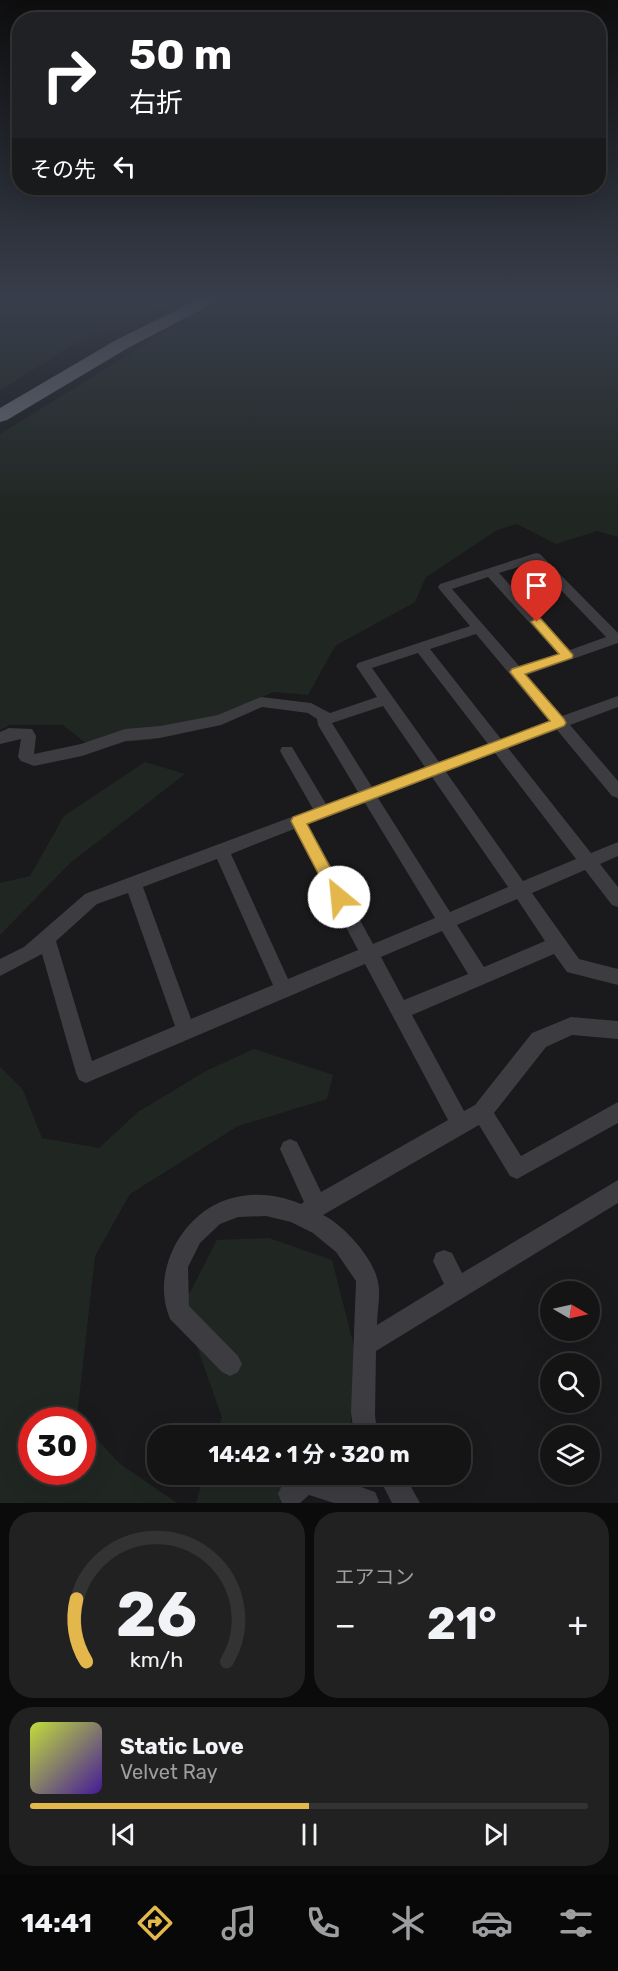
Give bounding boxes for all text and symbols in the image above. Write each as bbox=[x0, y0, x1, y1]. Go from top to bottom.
text: 50 m bbox=[129, 30, 232, 80]
icon: right bbox=[30, 36, 108, 114]
text: 右折 bbox=[129, 87, 183, 119]
icon: left bbox=[108, 150, 141, 183]
text: その先 bbox=[30, 156, 96, 183]
pin bbox=[511, 560, 562, 622]
icon: arrive bbox=[520, 569, 553, 602]
position arrow bbox=[307, 865, 371, 929]
north arrow bbox=[540, 1281, 600, 1341]
map controls bbox=[540, 1281, 600, 1485]
button: search bbox=[540, 1353, 600, 1413]
speed limit sign: 30 bbox=[18, 1407, 96, 1485]
button: layers bbox=[540, 1425, 600, 1485]
text: 14:42 · 1 分 · 320 m bbox=[208, 1441, 410, 1468]
text: エアコン bbox=[335, 1565, 415, 1589]
text: 26 bbox=[116, 1578, 197, 1652]
text: 21° bbox=[427, 1597, 497, 1650]
text: − bbox=[335, 1605, 356, 1644]
text: + bbox=[567, 1605, 588, 1644]
text: km/h bbox=[130, 1647, 184, 1672]
text: Static Love bbox=[120, 1733, 244, 1760]
text: Velvet Ray bbox=[120, 1760, 218, 1784]
icon: previous bbox=[107, 1818, 140, 1851]
icon: pause bbox=[293, 1818, 326, 1851]
icon: next bbox=[479, 1818, 512, 1851]
icon: directions bbox=[134, 1902, 176, 1944]
icon: music bbox=[218, 1902, 260, 1944]
icon: phone bbox=[302, 1902, 344, 1944]
icon: climate bbox=[387, 1902, 429, 1944]
icon: car bbox=[471, 1902, 513, 1944]
icon: filters bbox=[555, 1902, 597, 1944]
text: 14:41 bbox=[21, 1907, 92, 1939]

